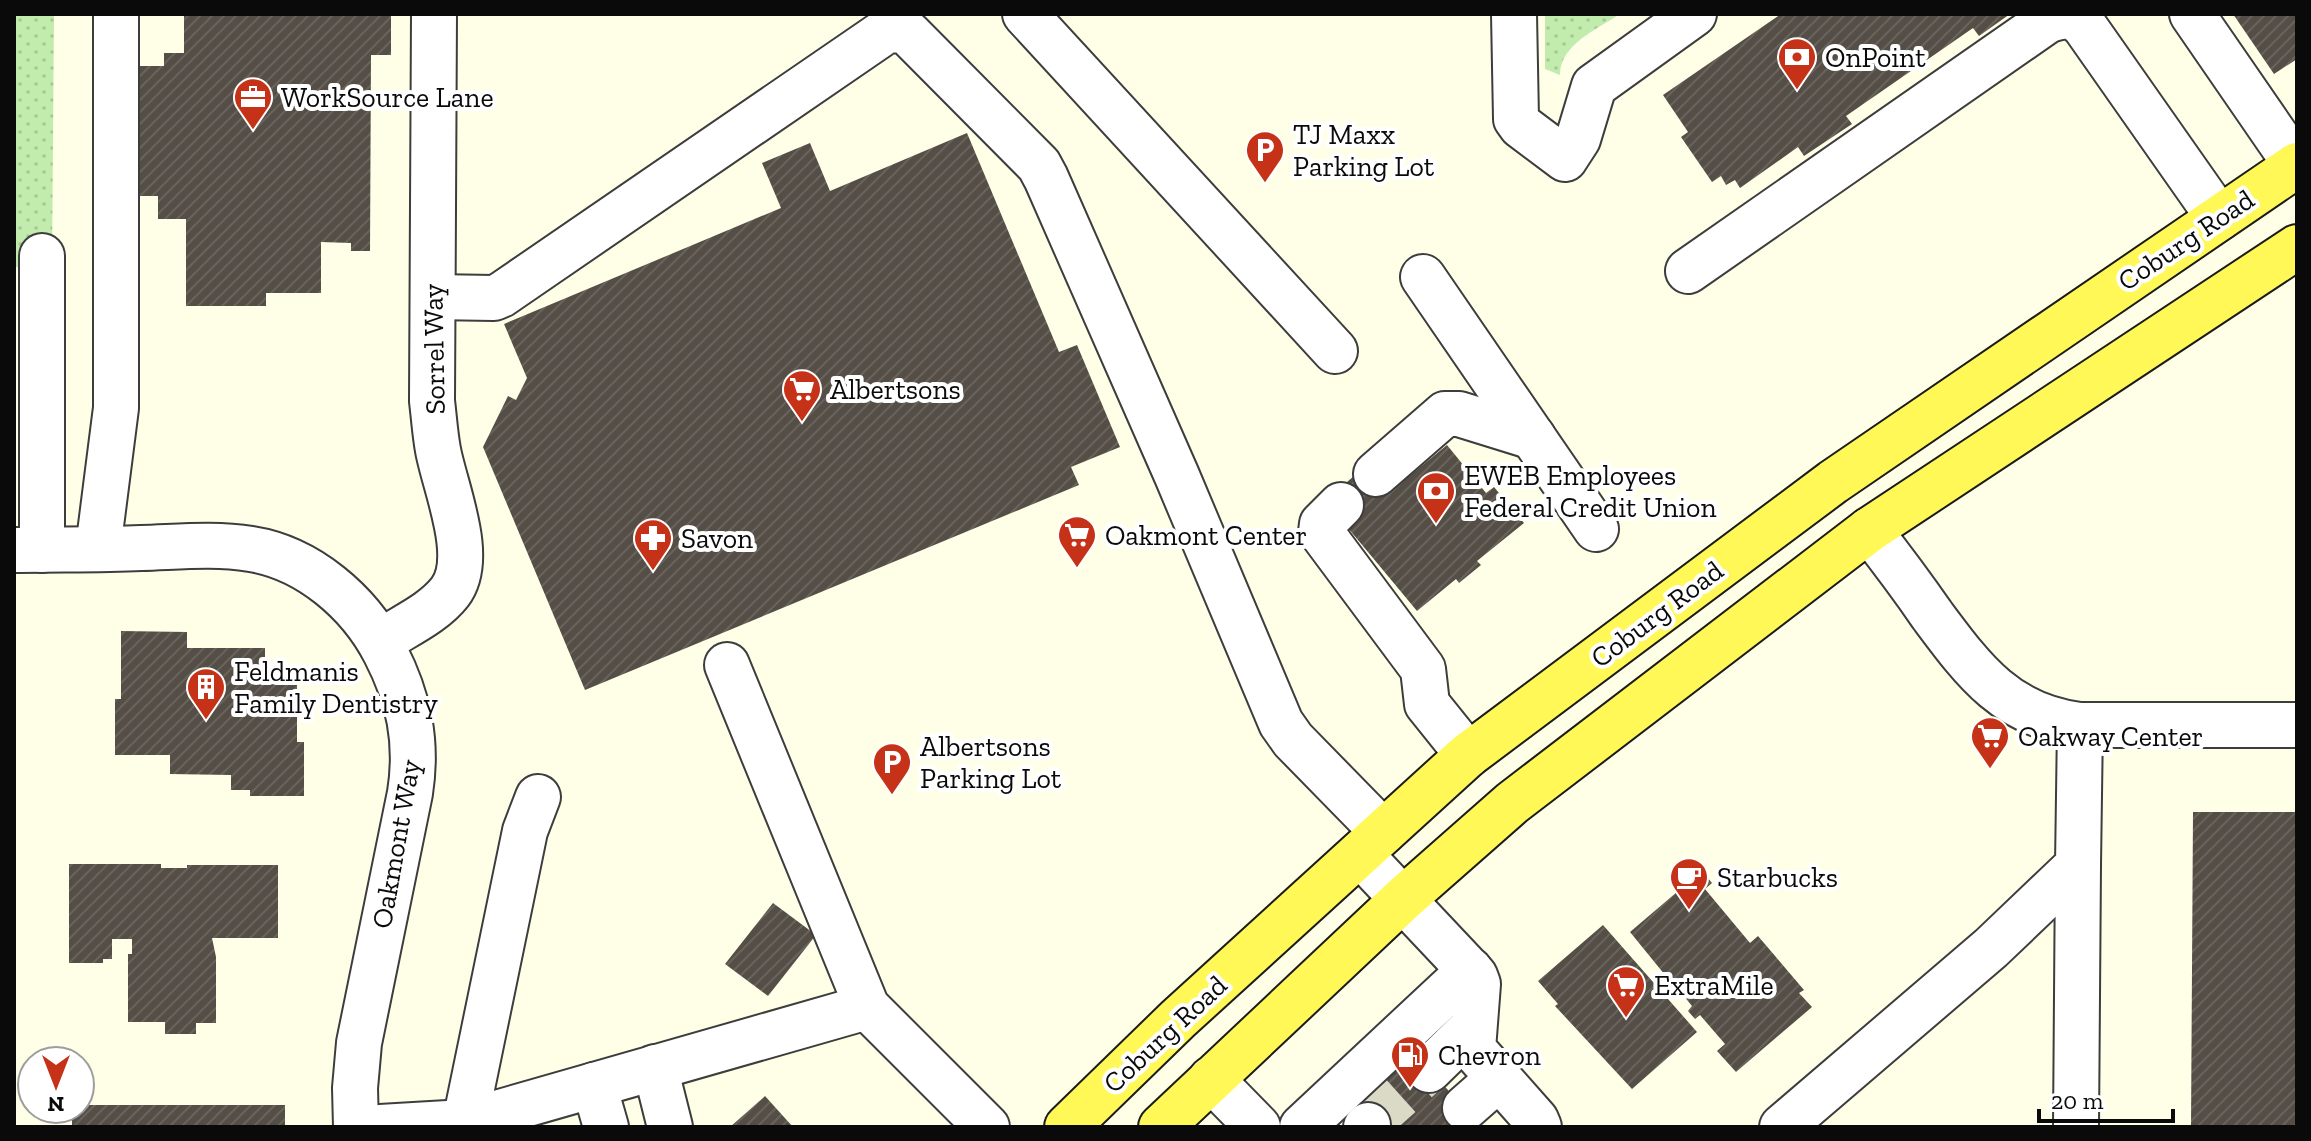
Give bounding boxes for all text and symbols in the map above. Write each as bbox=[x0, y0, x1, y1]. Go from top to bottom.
bank icon: OnPoint bbox=[1776, 36, 1818, 91]
place label: OnPoint bbox=[1825, 41, 1926, 74]
office icon: WorkSource Lane bbox=[232, 76, 274, 131]
place label: WorkSource Lane bbox=[281, 81, 494, 114]
place label: TJ Maxx Parking Lot bbox=[1293, 118, 1435, 183]
parking icon: TJ Maxx Parking Lot bbox=[1244, 129, 1286, 184]
street label: Coburg Road bbox=[2112, 182, 2260, 298]
street label: Sorrel Way bbox=[416, 283, 452, 415]
supermarket icon: Albertsons bbox=[781, 368, 823, 423]
place label: Albertsons bbox=[830, 373, 961, 406]
place label: EWEB Employees Federal Credit Union bbox=[1464, 459, 1717, 524]
bank icon: EWEB Employees Federal Credit Union bbox=[1415, 470, 1457, 525]
supermarket icon: Oakmont Center bbox=[1056, 514, 1098, 569]
pharmacy icon: Savon bbox=[632, 517, 674, 572]
place label: Oakmont Center bbox=[1105, 519, 1307, 552]
place label: Savon bbox=[681, 522, 753, 555]
street label: Coburg Road bbox=[1584, 554, 1730, 674]
place label: Feldmanis Family Dentistry bbox=[234, 655, 438, 720]
building icon: Feldmanis Family Dentistry bbox=[185, 666, 227, 721]
supermarket icon: Oakway Center bbox=[1969, 715, 2011, 770]
place label: Oakway Center bbox=[2018, 720, 2203, 753]
place label: Albertsons Parking Lot bbox=[920, 730, 1062, 795]
parking icon: Albertsons Parking Lot bbox=[871, 741, 913, 796]
street label: Oakmont Way bbox=[365, 756, 427, 931]
cafe icon: Starbucks bbox=[1668, 856, 1710, 911]
place label: Starbucks bbox=[1717, 861, 1838, 894]
supermarket icon: ExtraMile bbox=[1605, 964, 1647, 1019]
street label: Coburg Road bbox=[1096, 968, 1234, 1100]
place label: ExtraMile bbox=[1654, 969, 1774, 1002]
fuel station icon: Chevron bbox=[1389, 1034, 1431, 1089]
place label: Chevron bbox=[1438, 1039, 1541, 1072]
north arrow bbox=[16, 1045, 96, 1125]
scale bar bbox=[2039, 1073, 2173, 1123]
text: 20 m bbox=[2051, 1086, 2104, 1115]
text: N bbox=[47, 1091, 64, 1118]

